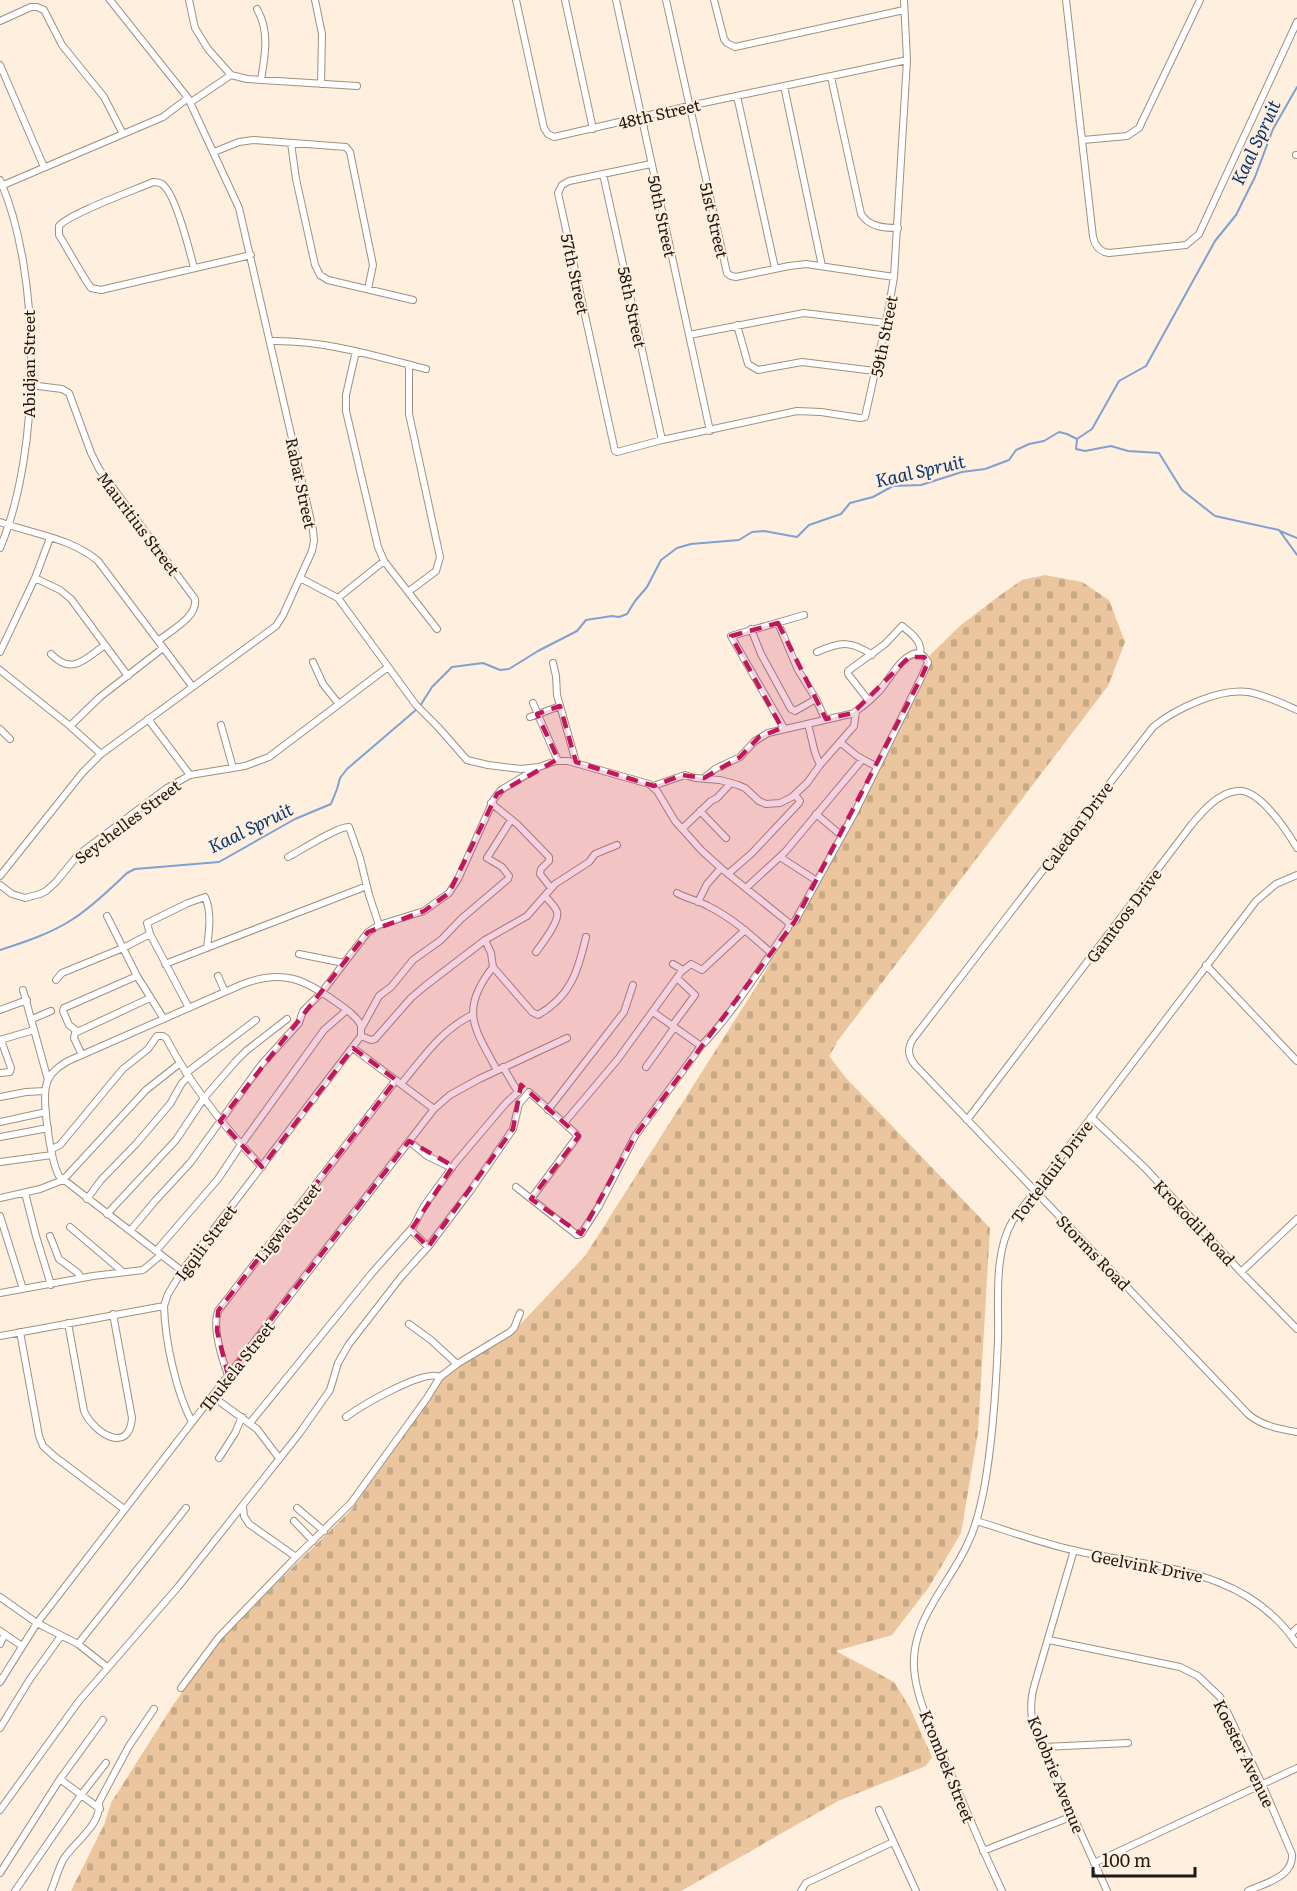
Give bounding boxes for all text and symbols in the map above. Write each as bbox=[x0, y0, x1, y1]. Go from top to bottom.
street label: 48th Street bbox=[616, 92, 703, 134]
water label: Kaal Spruit bbox=[1223, 95, 1287, 189]
street label: 50th Street bbox=[643, 173, 684, 260]
street label: 51st Street bbox=[695, 180, 735, 261]
street label: 57th Street bbox=[556, 231, 596, 317]
street label: 58th Street bbox=[613, 264, 653, 351]
street label: 59th Street bbox=[863, 293, 903, 379]
street label: Abidjan Street bbox=[16, 309, 40, 418]
street label: Rabat Street bbox=[281, 435, 323, 531]
water label: Kaal Spruit bbox=[872, 447, 968, 493]
street label: Mauritius Street bbox=[92, 466, 186, 580]
street label: Seychelles Street bbox=[69, 773, 186, 869]
street label: Caledon Drive bbox=[1034, 776, 1118, 876]
water label: Kaal Spruit bbox=[203, 795, 297, 859]
street label: Gamtoos Drive bbox=[1079, 863, 1167, 967]
street label: Tortelduif Drive bbox=[1004, 1114, 1098, 1228]
street label: Krokodil Road bbox=[1149, 1174, 1241, 1271]
street label: Ligwa Street bbox=[248, 1177, 326, 1267]
street label: Igqili Street bbox=[168, 1199, 242, 1285]
street label: Storms Road bbox=[1052, 1209, 1137, 1295]
street label: Thukela Street bbox=[193, 1315, 280, 1417]
street label: Geelvink Drive bbox=[1089, 1542, 1205, 1588]
street label: Koester Avenue bbox=[1208, 1695, 1282, 1811]
street label: Krombek Street bbox=[914, 1706, 982, 1827]
street label: Kolobrie Avenue bbox=[1022, 1712, 1092, 1836]
scale bar bbox=[1093, 1840, 1195, 1878]
text: 100 m bbox=[1102, 1846, 1151, 1873]

